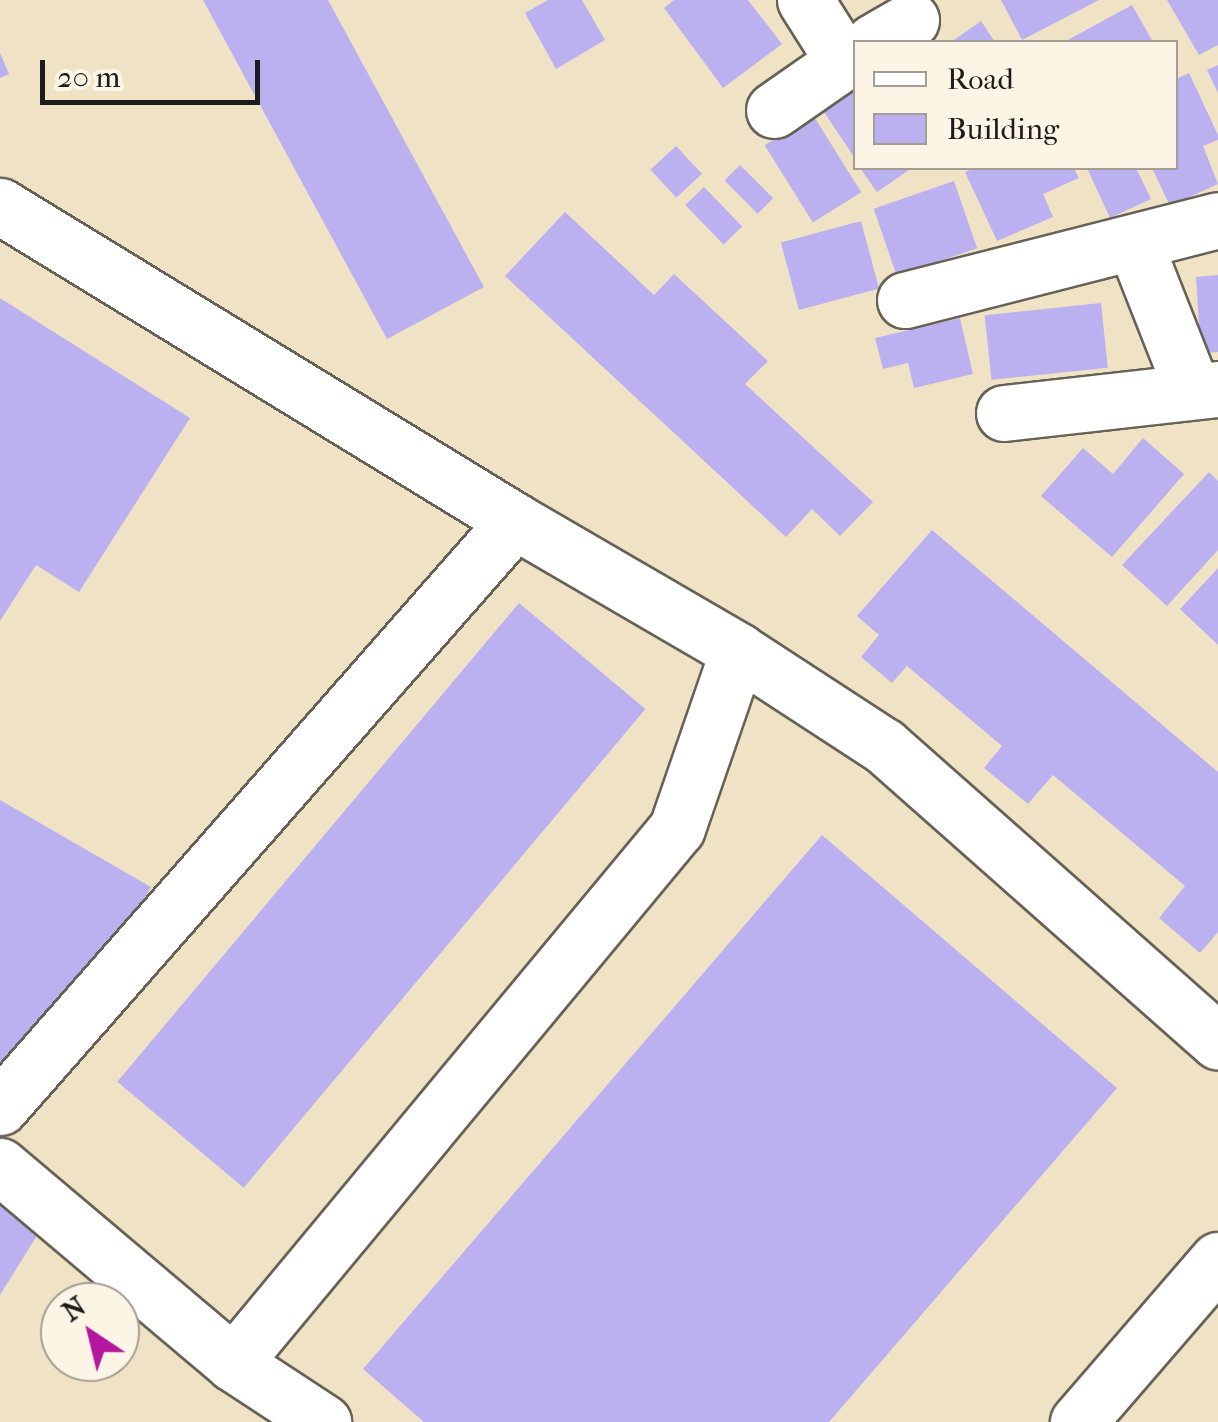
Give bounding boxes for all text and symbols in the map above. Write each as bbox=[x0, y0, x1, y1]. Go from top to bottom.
scale bar bbox=[45, 40, 265, 102]
legend bbox=[853, 40, 1178, 170]
text: 20 m bbox=[57, 60, 120, 95]
text: Road bbox=[947, 62, 1014, 97]
text: Building bbox=[947, 112, 1059, 147]
north arrow bbox=[40, 1282, 140, 1382]
text: N bbox=[55, 1289, 92, 1328]

